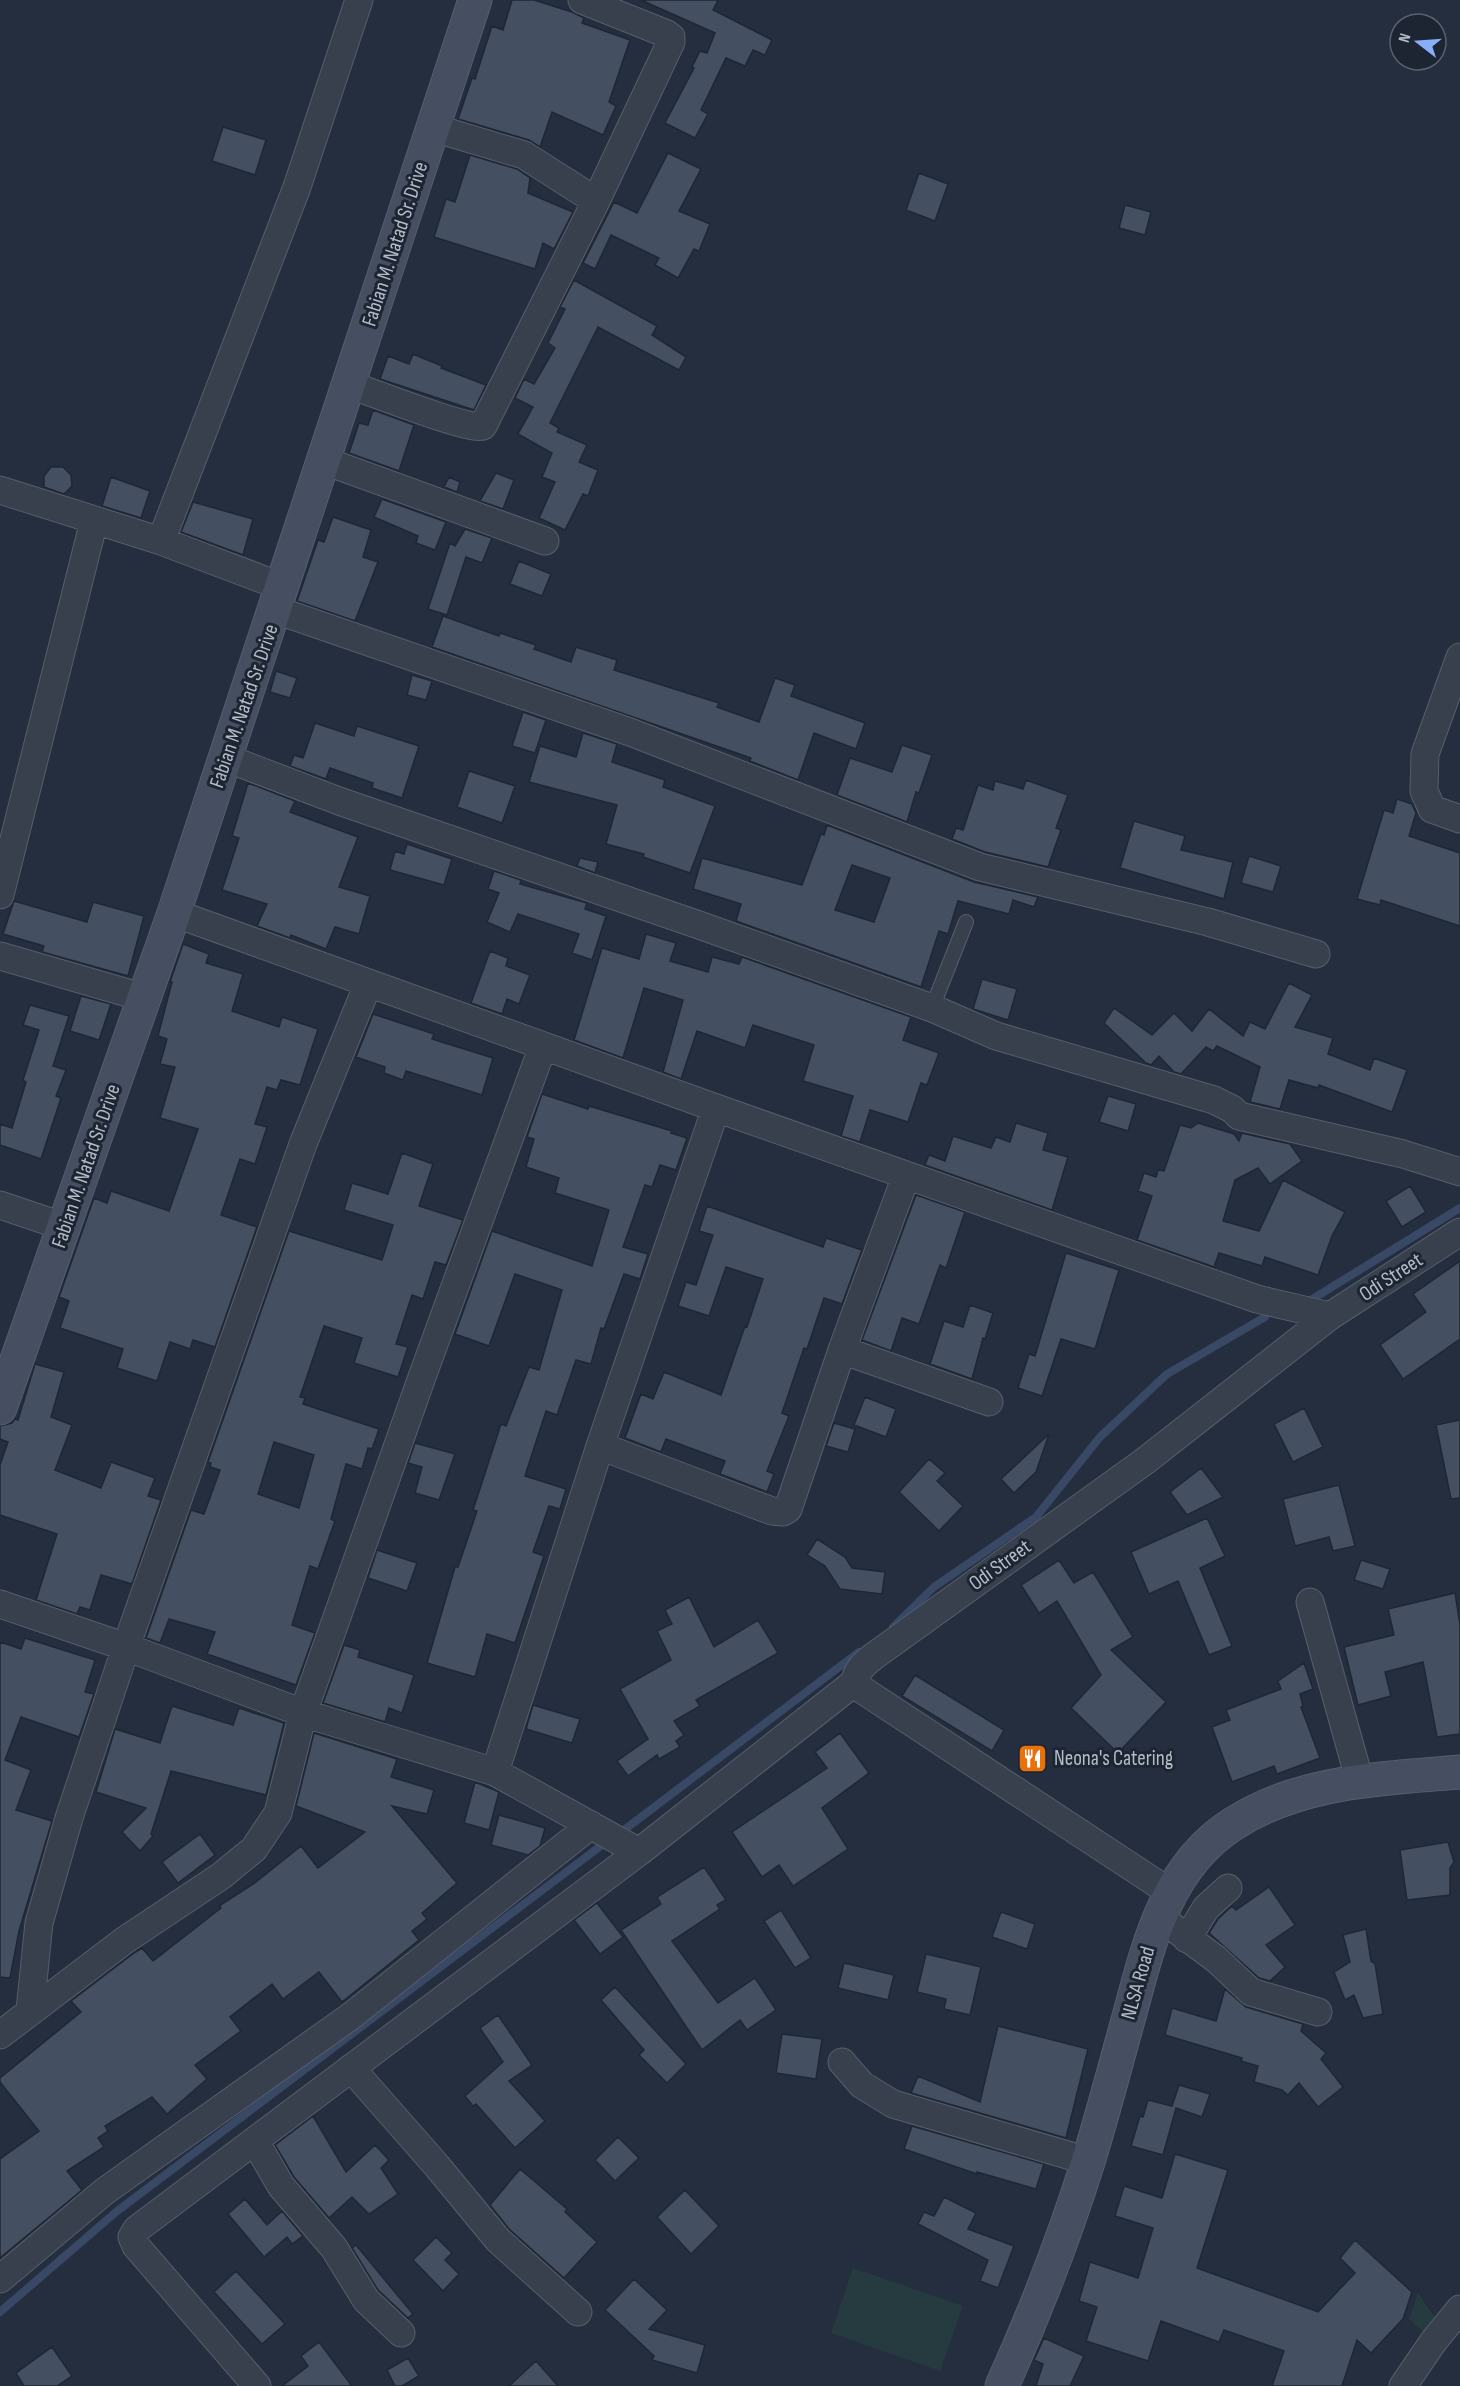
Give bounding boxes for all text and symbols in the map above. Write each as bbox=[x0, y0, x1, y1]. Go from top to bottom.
north arrow bbox=[1388, 12, 1448, 72]
text: N bbox=[1395, 31, 1415, 45]
street label: Fabian M. Natad Sr. Drive bbox=[357, 159, 433, 329]
street label: Fabian M. Natad Sr. Drive bbox=[204, 621, 284, 791]
street label: Fabian M. Natad Sr. Drive bbox=[46, 1081, 126, 1251]
street label: Odi Street bbox=[1355, 1247, 1427, 1307]
street label: Odi Street bbox=[964, 1534, 1036, 1596]
restaurant icon: Neona's Catering bbox=[1017, 1742, 1049, 1774]
place label: Neona's Catering bbox=[1054, 1746, 1173, 1771]
street label: NLSA Road bbox=[1116, 1944, 1160, 2022]

